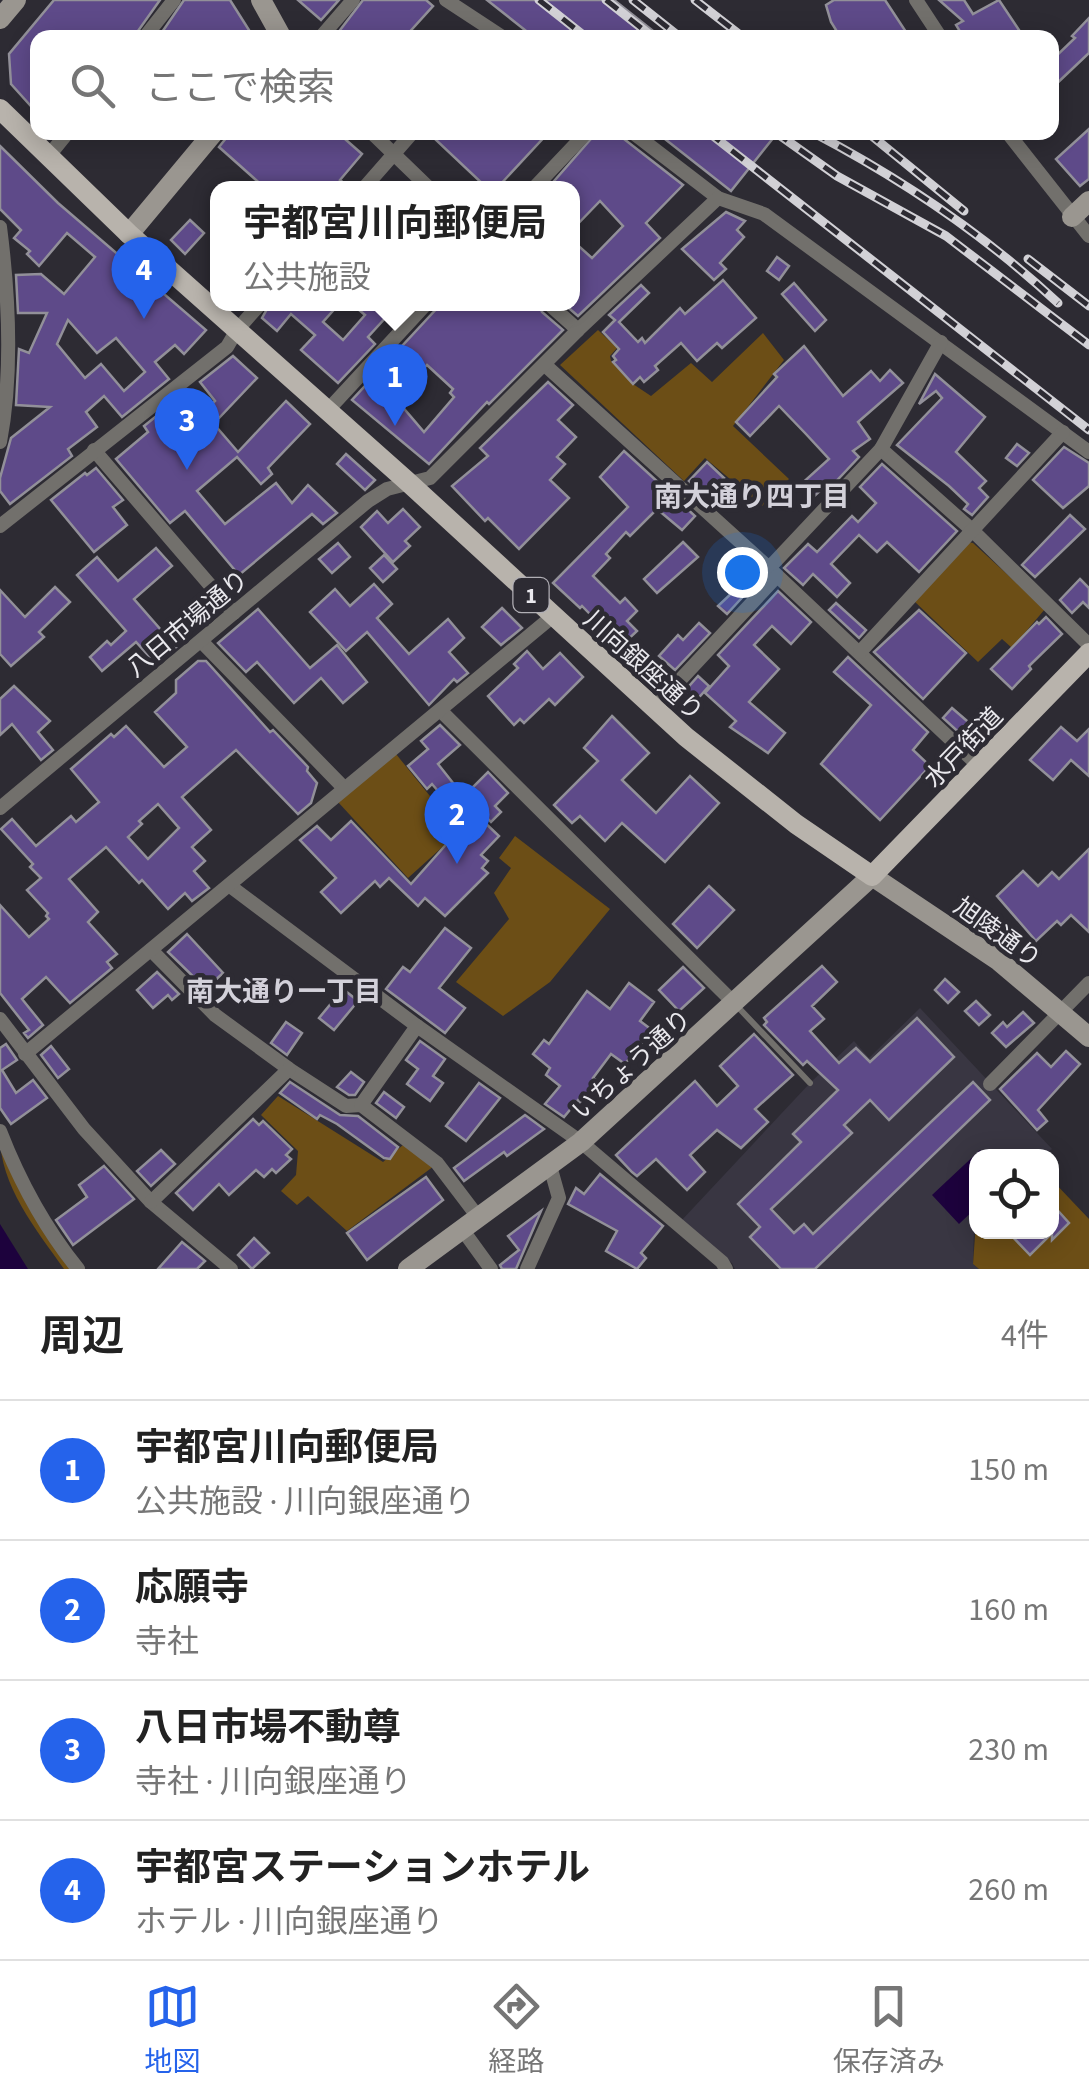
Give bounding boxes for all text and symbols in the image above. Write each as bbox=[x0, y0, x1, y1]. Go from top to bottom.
search box bbox=[30, 30, 1059, 140]
icon: search bbox=[65, 58, 120, 113]
text: ここで検索 bbox=[145, 61, 335, 115]
popup bbox=[210, 181, 580, 311]
text: 宇都宮川向郵便局 bbox=[243, 197, 547, 251]
pin: 4 bbox=[112, 236, 176, 319]
text: 公共施設 bbox=[243, 255, 371, 301]
pin: 1 bbox=[362, 344, 428, 426]
pin: 3 bbox=[154, 388, 220, 470]
district label: 南大通り四丁目 bbox=[654, 477, 850, 517]
your location bbox=[717, 547, 768, 598]
street label: 八日市場通り bbox=[119, 562, 257, 686]
road number: 1 bbox=[514, 578, 548, 612]
street label: 川向銀座通り bbox=[576, 602, 711, 729]
street label: 水戸街道 bbox=[916, 699, 1011, 796]
pin: 2 bbox=[424, 782, 490, 864]
street label: 旭陵通り bbox=[946, 889, 1048, 977]
district label: 南大通り一丁目 bbox=[186, 972, 382, 1012]
street label: いちょう通り bbox=[564, 1001, 699, 1128]
map controls bbox=[969, 1149, 1059, 1239]
button: locate bbox=[969, 1149, 1059, 1239]
text: 周辺 bbox=[40, 1307, 124, 1367]
text: 4件 bbox=[1001, 1313, 1049, 1359]
text: 宇都宮川向郵便局 bbox=[135, 1421, 439, 1475]
text: 1 bbox=[64, 1447, 81, 1493]
text: 150 m bbox=[968, 1447, 1049, 1493]
text: 公共施設 · 川向銀座通り bbox=[135, 1479, 476, 1525]
text: 応願寺 bbox=[135, 1561, 249, 1615]
text: 2 bbox=[64, 1587, 81, 1633]
text: 160 m bbox=[968, 1587, 1049, 1633]
text: 寺社 bbox=[135, 1619, 199, 1665]
text: 八日市場不動尊 bbox=[135, 1701, 401, 1755]
text: 3 bbox=[64, 1727, 81, 1773]
text: 230 m bbox=[968, 1727, 1049, 1773]
text: 寺社 · 川向銀座通り bbox=[135, 1759, 412, 1805]
text: 宇都宮ステーションホテル bbox=[135, 1841, 590, 1895]
text: 4 bbox=[64, 1867, 81, 1913]
text: 260 m bbox=[968, 1867, 1049, 1913]
text: ホテル · 川向銀座通り bbox=[135, 1899, 444, 1945]
tab: 地図 bbox=[144, 1979, 200, 2082]
tab: 経路 bbox=[488, 1979, 545, 2082]
tab: 保存済み bbox=[833, 1979, 945, 2082]

